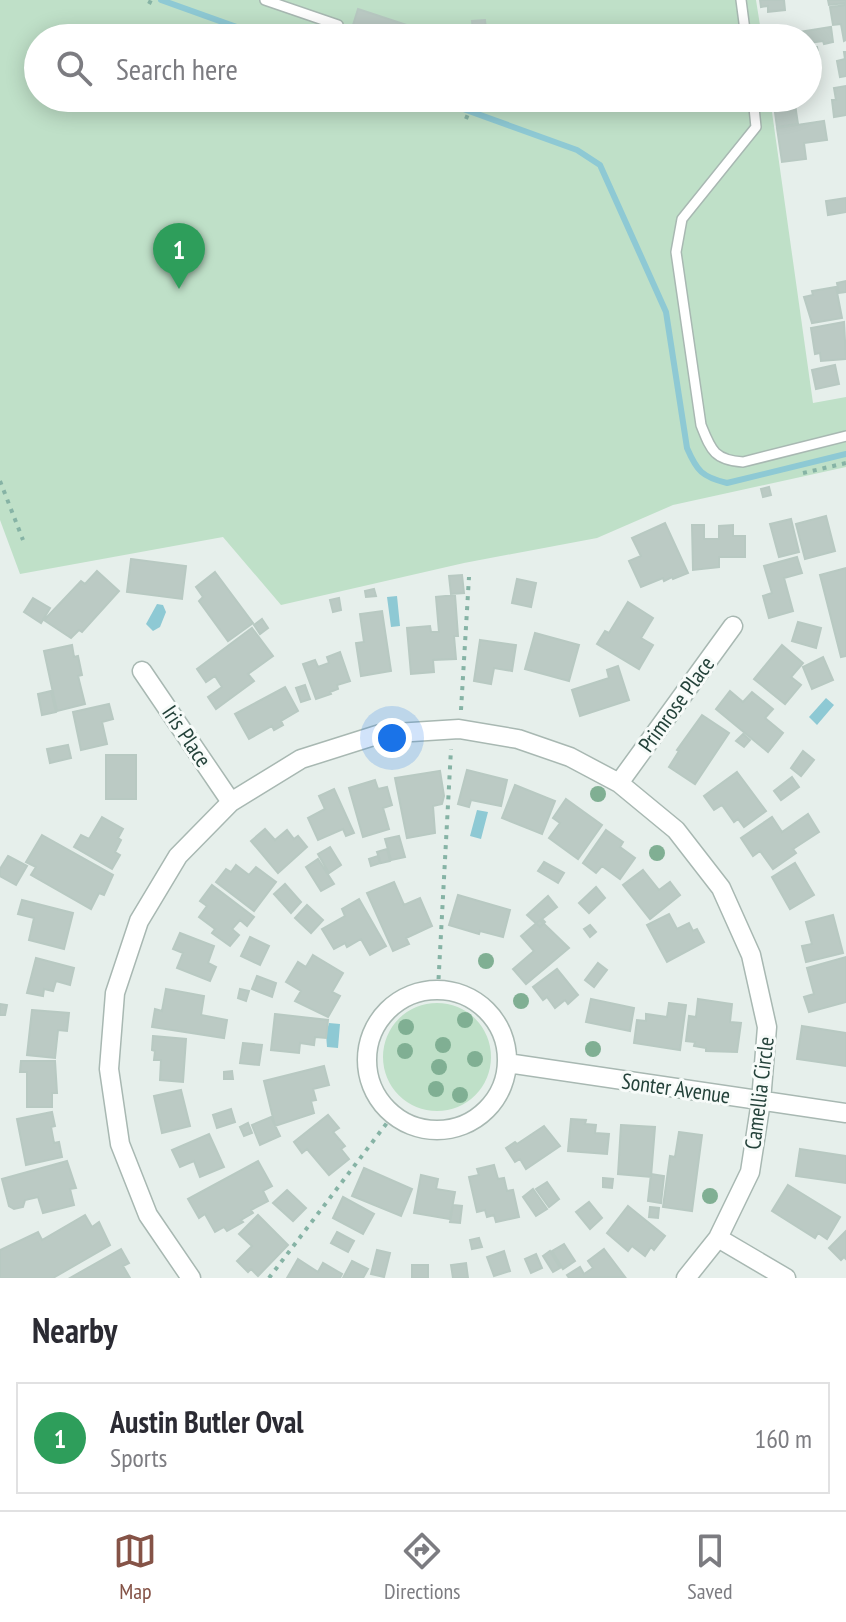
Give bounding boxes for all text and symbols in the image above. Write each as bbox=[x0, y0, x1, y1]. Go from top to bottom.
search box bbox=[24, 24, 822, 112]
icon: search bbox=[52, 46, 96, 90]
text: Search here bbox=[116, 49, 238, 88]
pin: 1 bbox=[153, 223, 205, 289]
street label: Primrose Place bbox=[632, 651, 720, 757]
street label: Iris Place bbox=[156, 700, 218, 772]
your location bbox=[372, 718, 412, 758]
street label: Camellia Circle bbox=[738, 1035, 780, 1151]
street label: Sonter Avenue bbox=[620, 1067, 732, 1109]
text: Nearby bbox=[32, 1308, 117, 1352]
text: Austin Butler Oval bbox=[110, 1402, 304, 1441]
text: 1 bbox=[54, 1422, 66, 1455]
text: 160 m bbox=[754, 1422, 812, 1455]
text: Sports bbox=[110, 1441, 167, 1474]
tab: Map bbox=[113, 1529, 157, 1605]
tab: Directions bbox=[384, 1529, 461, 1605]
tab: Saved bbox=[687, 1529, 733, 1605]

